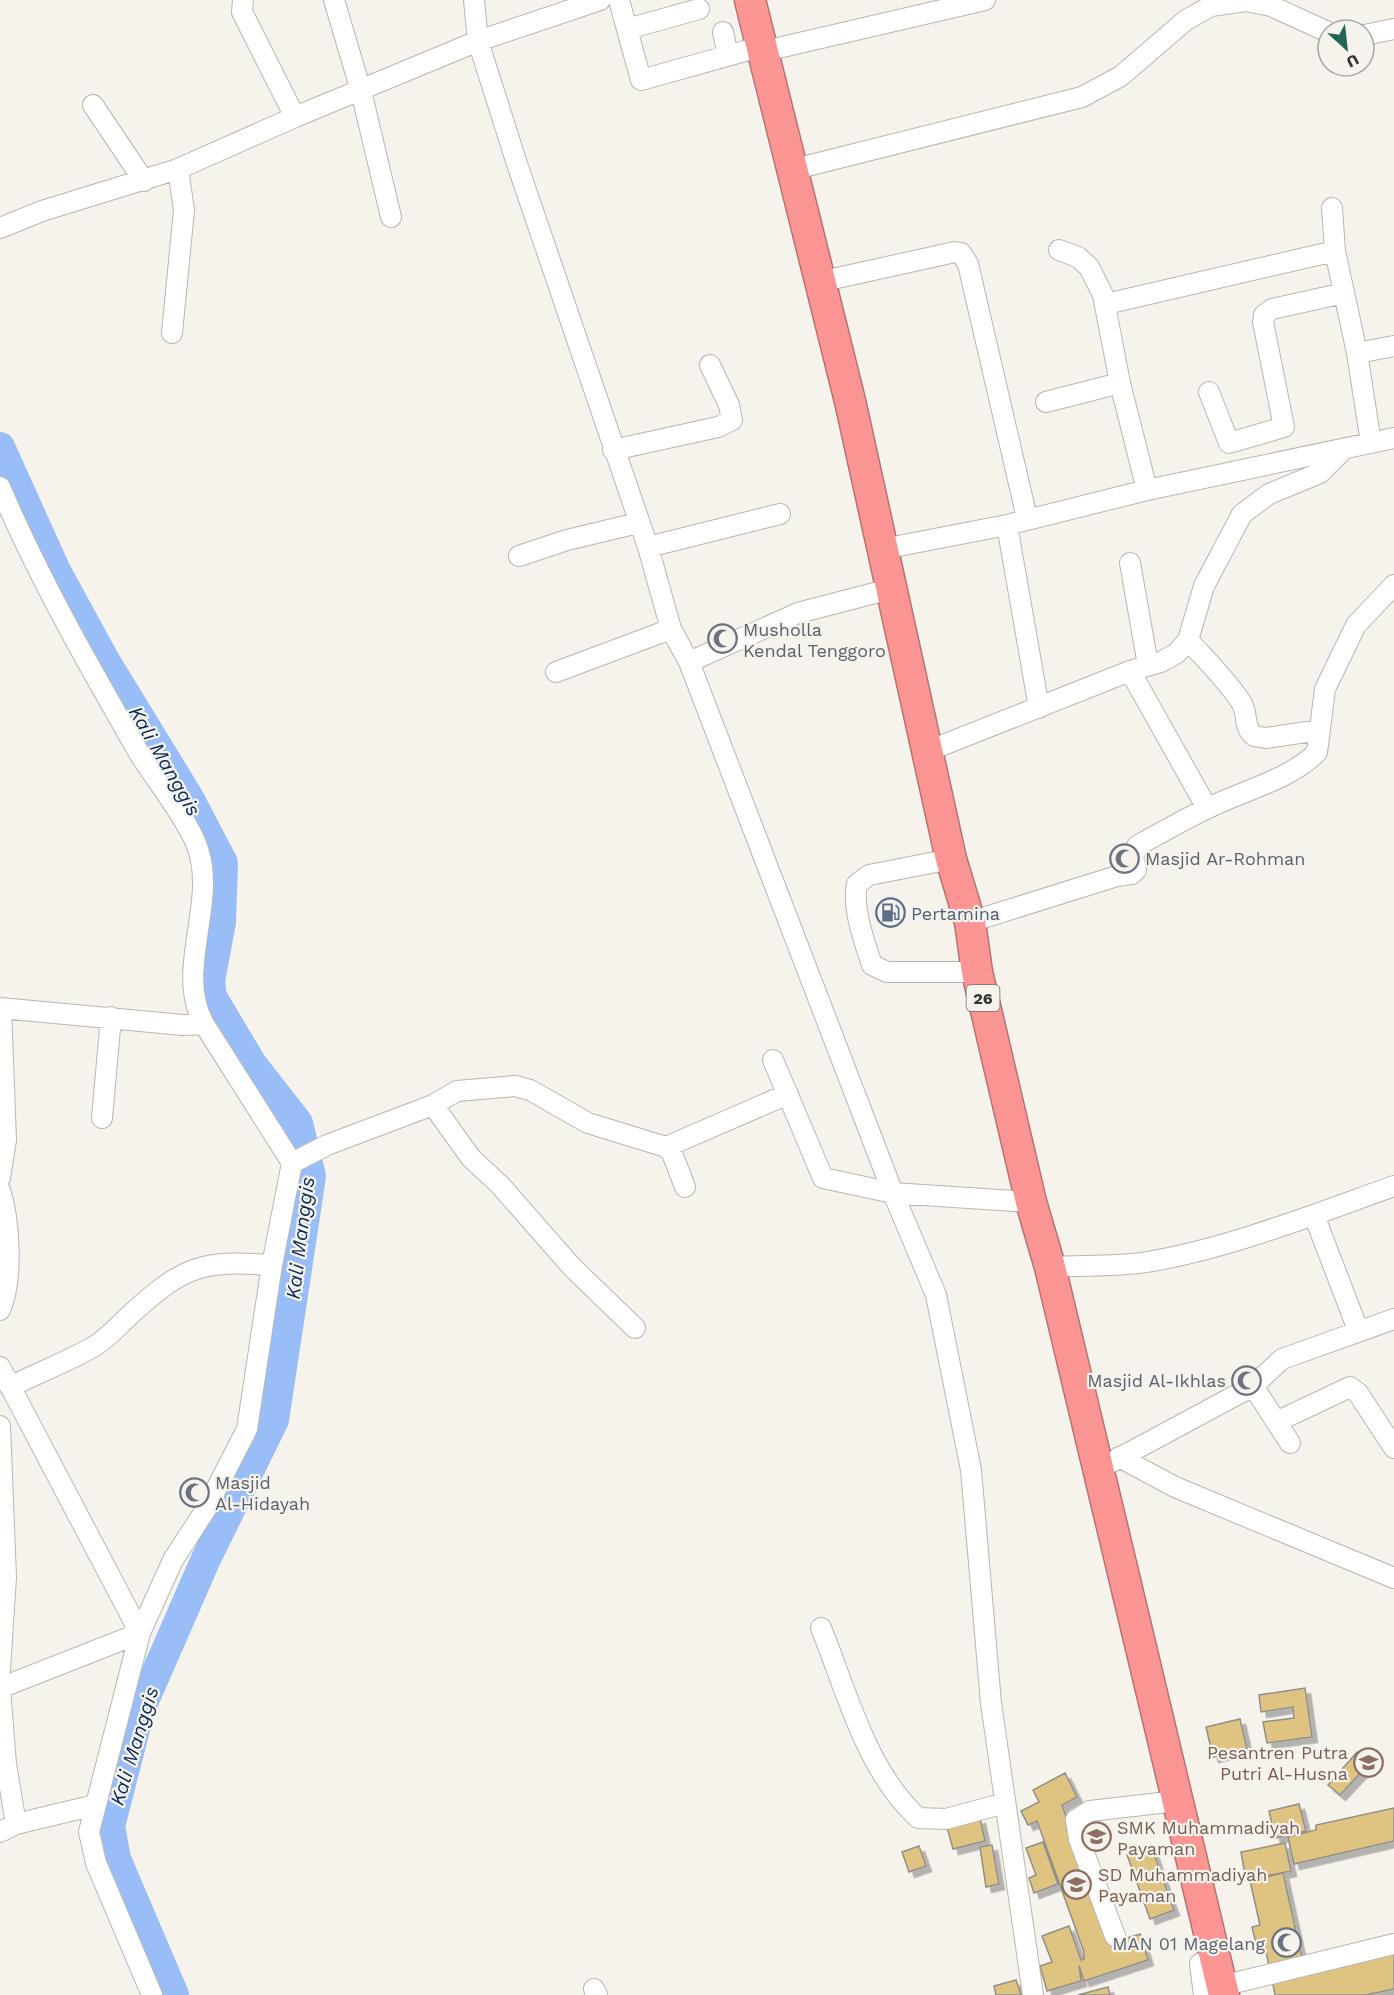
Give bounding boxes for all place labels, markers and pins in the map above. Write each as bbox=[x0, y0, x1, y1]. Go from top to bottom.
place label: Musholla Kendal Tenggoro bbox=[743, 619, 886, 661]
mosque icon: Musholla Kendal Tenggoro bbox=[706, 623, 738, 655]
mosque icon: Masjid Ar-Rohman bbox=[1108, 842, 1140, 874]
place label: Masjid Ar-Rohman bbox=[1145, 848, 1305, 869]
fuel station icon: Pertamina bbox=[874, 897, 906, 929]
place label: Pertamina bbox=[911, 903, 1000, 924]
mosque icon: Masjid Al-Ikhlas bbox=[1231, 1364, 1263, 1396]
place label: Masjid Al-Ikhlas bbox=[1087, 1370, 1226, 1391]
place label: Masjid Al-Hidayah bbox=[215, 1472, 310, 1514]
mosque icon: Masjid Al-Hidayah bbox=[178, 1476, 210, 1508]
place label: Pesantren Putra Putri Al-Husna bbox=[1207, 1742, 1348, 1784]
school or university icon: Pesantren Putra Putri Al-Husna bbox=[1353, 1746, 1385, 1778]
place label: SMK Muhammadiyah Payaman bbox=[1117, 1817, 1300, 1859]
school or university icon: SMK Muhammadiyah Payaman bbox=[1080, 1821, 1112, 1853]
place label: SD Muhammadiyah Payaman bbox=[1098, 1864, 1267, 1906]
school or university icon: SD Muhammadiyah Payaman bbox=[1061, 1868, 1093, 1900]
mosque icon: MAN 01 Magelang bbox=[1270, 1927, 1302, 1959]
place label: MAN 01 Magelang bbox=[1112, 1933, 1265, 1954]

